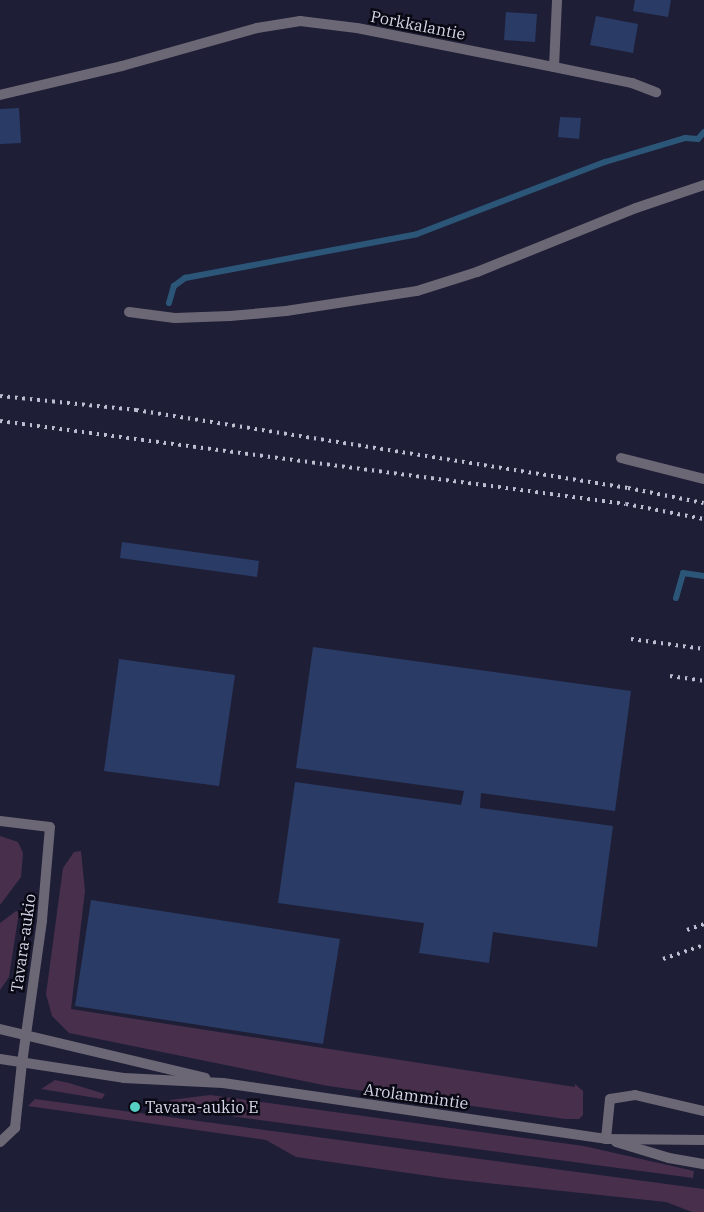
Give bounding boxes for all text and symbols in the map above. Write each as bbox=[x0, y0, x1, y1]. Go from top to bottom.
street label: Porkkalantie bbox=[369, 6, 467, 44]
street label: Tavara-aukio bbox=[7, 892, 39, 994]
street label: Arolammintie bbox=[362, 1079, 470, 1113]
place label: Tavara-aukio E bbox=[145, 1097, 258, 1117]
marker: Tavara-aukio E bbox=[129, 1101, 141, 1113]

